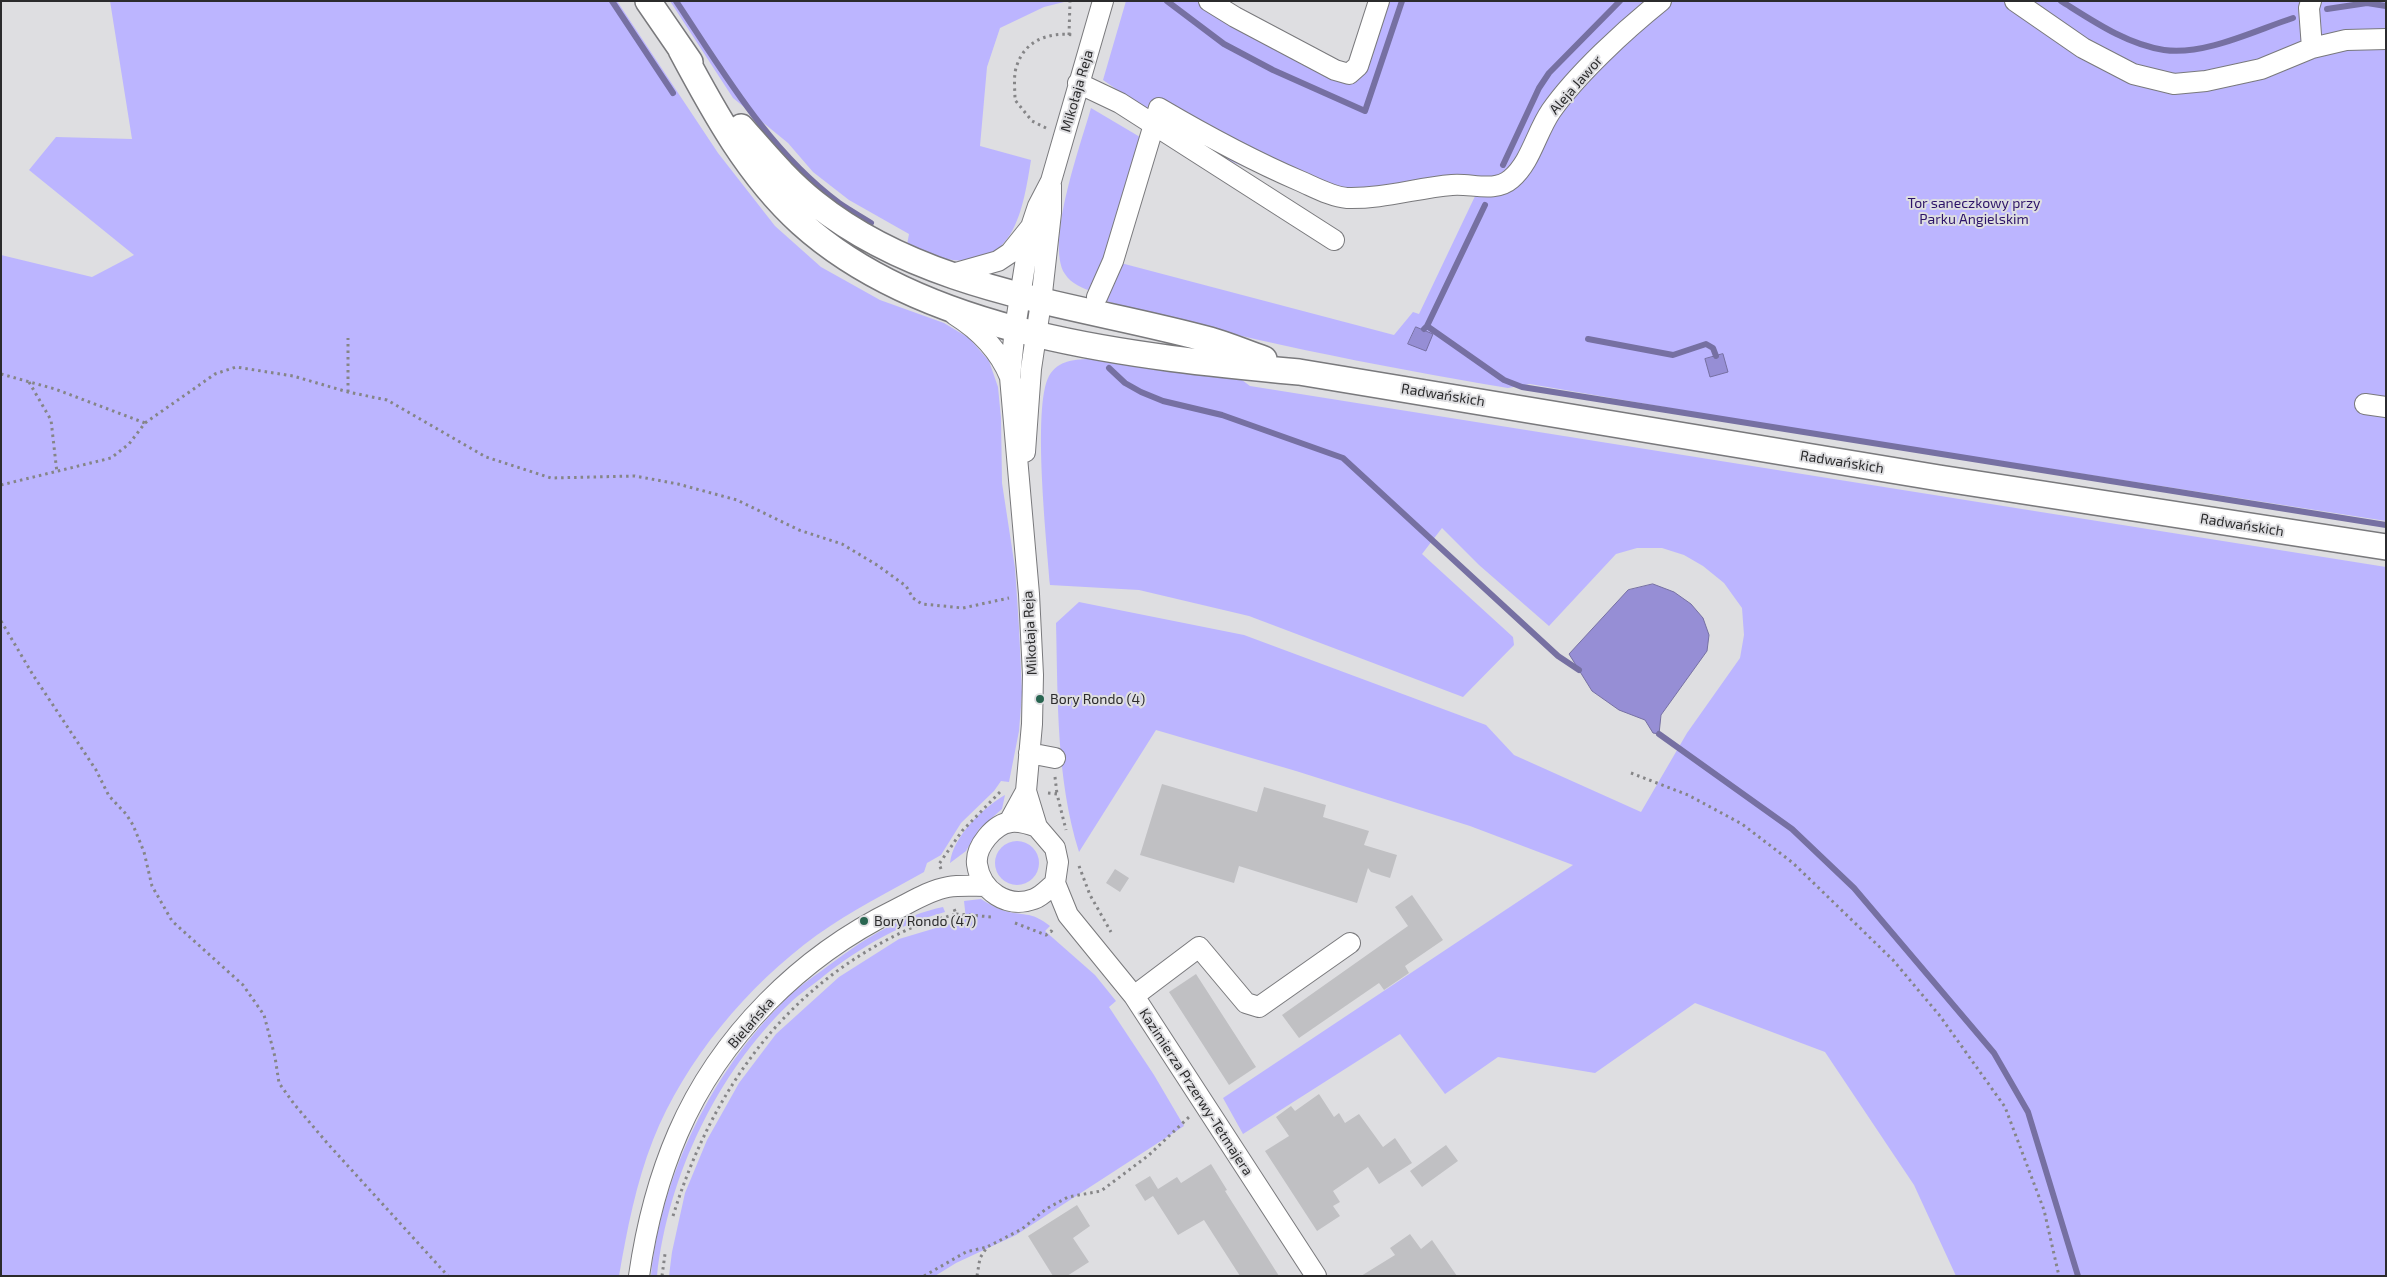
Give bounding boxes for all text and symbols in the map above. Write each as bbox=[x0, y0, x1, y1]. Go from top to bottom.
street label: Mikołaja Reja bbox=[1057, 48, 1097, 134]
street label: Aleja Jawor bbox=[1546, 52, 1606, 118]
park label: Tor saneczkowy przy Parku Angielskim bbox=[1908, 195, 2040, 228]
street label: Radwańskich bbox=[1400, 380, 1486, 410]
street label: Radwańskich bbox=[1799, 447, 1885, 477]
street label: Radwańskich bbox=[2199, 510, 2285, 540]
street label: Mikołaja Reja bbox=[1019, 590, 1041, 676]
place label: Bory Rondo (4) bbox=[1050, 691, 1145, 707]
marker: Bory Rondo (4) bbox=[1034, 693, 1046, 705]
place label: Bory Rondo (47) bbox=[874, 913, 976, 929]
marker: Bory Rondo (47) bbox=[858, 915, 870, 927]
street label: Bielańska bbox=[724, 994, 778, 1052]
street label: Kazimierza Przerwy-Tetmajera bbox=[1136, 1005, 1256, 1179]

